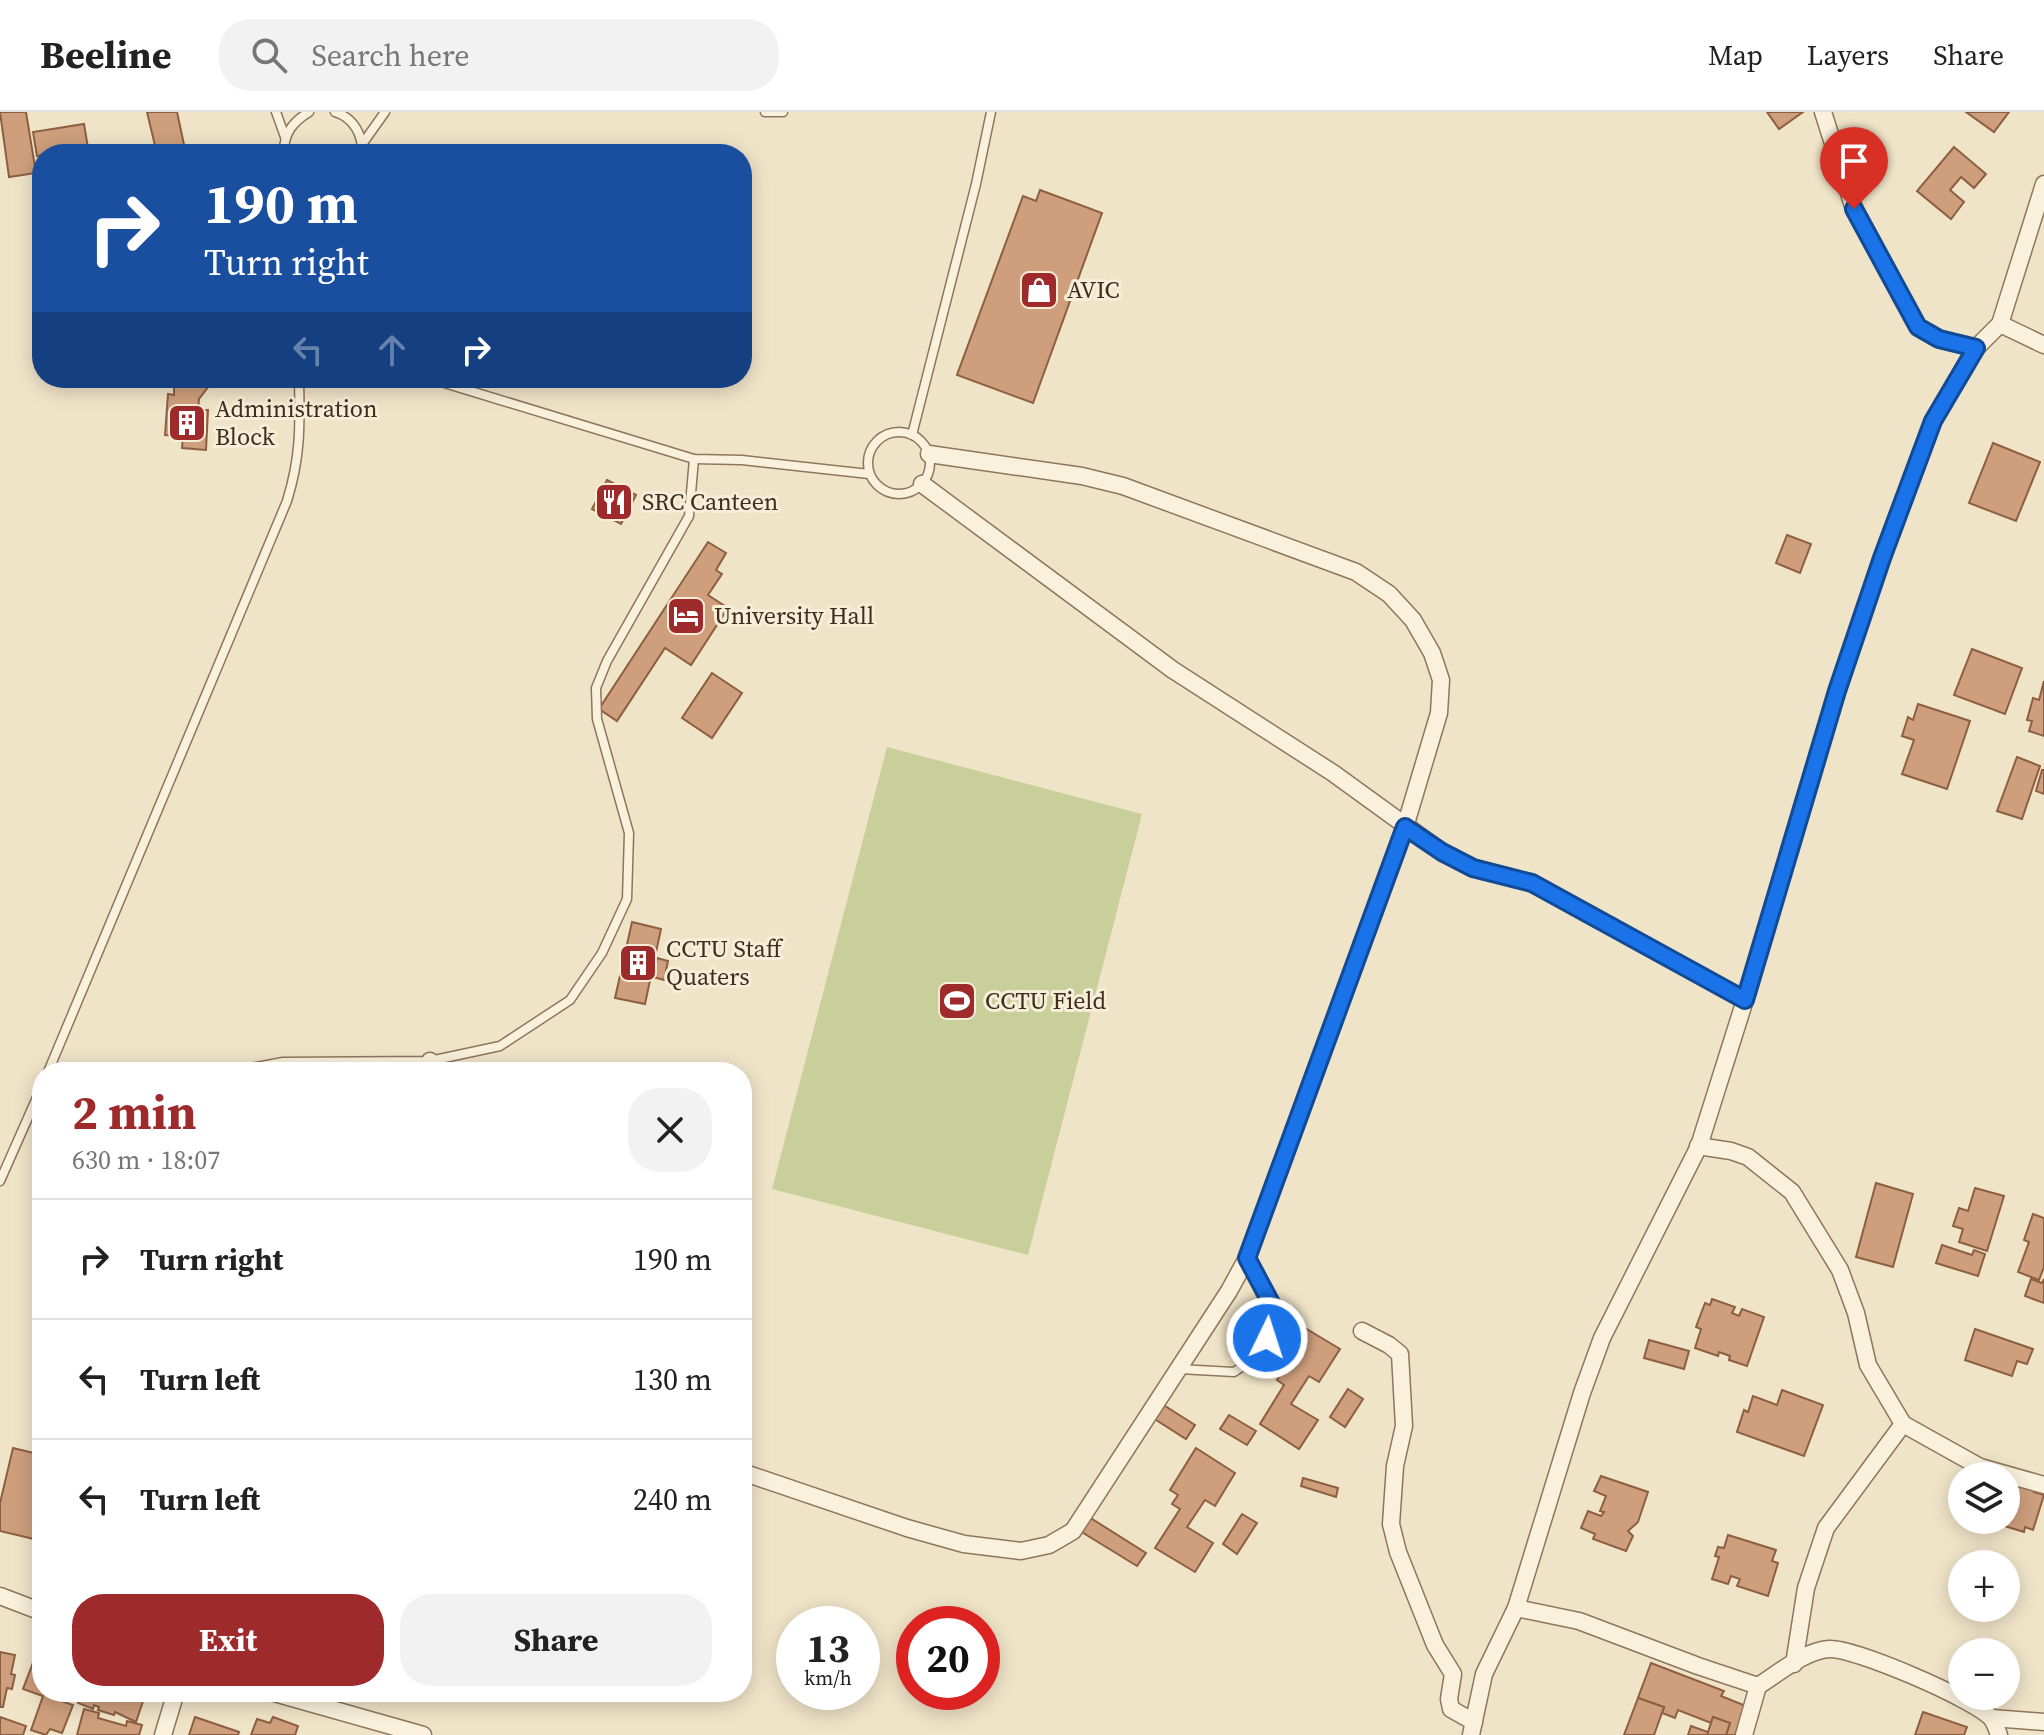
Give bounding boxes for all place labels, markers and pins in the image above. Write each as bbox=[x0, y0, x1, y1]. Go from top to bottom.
pin bbox=[1820, 127, 1888, 209]
shop icon: AVIC bbox=[1018, 269, 1060, 311]
place label: AVIC bbox=[1067, 273, 1120, 306]
place label: Administration Block bbox=[215, 392, 378, 453]
building icon: Administration Block bbox=[166, 402, 208, 444]
restaurant icon: SRC Canteen bbox=[593, 481, 635, 523]
place label: SRC Canteen bbox=[642, 485, 778, 518]
hotel icon: University Hall bbox=[665, 595, 707, 637]
place label: University Hall bbox=[714, 599, 874, 632]
place label: CCTU Staff Quaters bbox=[666, 932, 784, 993]
building icon: CCTU Staff Quaters bbox=[617, 942, 659, 984]
sports icon: CCTU Field bbox=[936, 980, 978, 1022]
place label: CCTU Field bbox=[985, 984, 1107, 1017]

